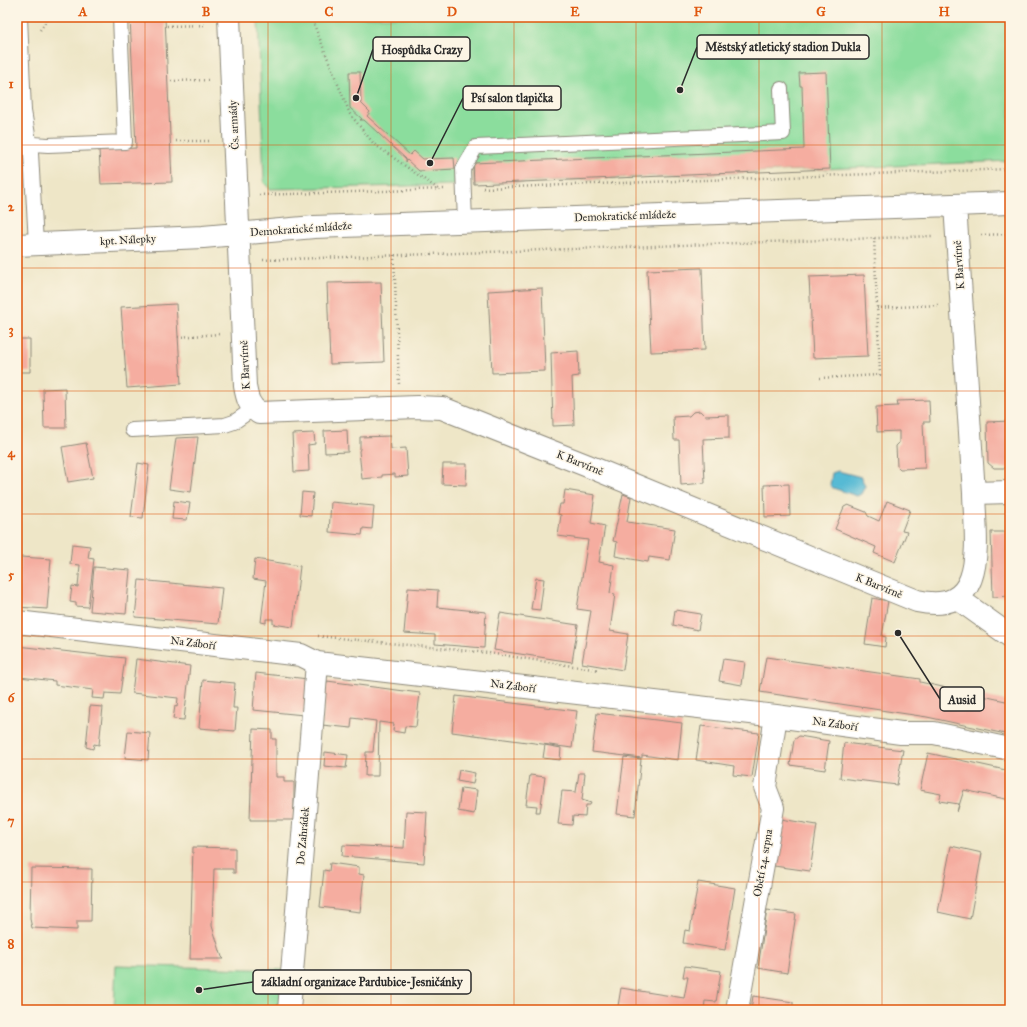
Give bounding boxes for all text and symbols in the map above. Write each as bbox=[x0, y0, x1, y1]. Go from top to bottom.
text: A bbox=[78, 4, 88, 20]
text: B bbox=[202, 4, 211, 20]
text: C bbox=[325, 4, 334, 20]
text: D bbox=[447, 4, 457, 20]
text: E bbox=[570, 4, 580, 20]
text: F bbox=[694, 4, 703, 20]
text: G bbox=[816, 4, 826, 20]
text: H bbox=[938, 4, 950, 20]
callout: Městský atletický stadion Dukla bbox=[697, 35, 869, 59]
callout: Hospůdka Crazy bbox=[373, 37, 470, 61]
text: Městský atletický stadion Dukla bbox=[705, 40, 862, 55]
text: Hospůdka Crazy bbox=[381, 43, 464, 58]
text: 1 bbox=[8, 76, 14, 92]
callout: Psí salon tlapička bbox=[463, 86, 561, 110]
text: Psí salon tlapička bbox=[471, 91, 554, 106]
street label: Čs. armády bbox=[225, 99, 242, 150]
text: 2 bbox=[8, 199, 15, 215]
street label: Demokratické mládeže bbox=[574, 208, 677, 224]
street label: Demokratické mládeže bbox=[250, 219, 353, 239]
street label: kpt. Nálepky bbox=[100, 232, 157, 248]
street label: K Barvírně bbox=[951, 240, 967, 290]
text: 3 bbox=[8, 322, 14, 338]
street label: K Barvírně bbox=[237, 340, 253, 390]
text: 4 bbox=[7, 445, 15, 461]
street label: K Barvírně bbox=[555, 448, 606, 478]
text: 5 bbox=[8, 567, 15, 583]
street label: K Barvírně bbox=[854, 571, 905, 601]
street label: Na Záboří bbox=[170, 634, 217, 652]
street label: Na Záboří bbox=[490, 677, 537, 695]
callout: Ausid bbox=[940, 687, 984, 711]
text: 6 bbox=[8, 690, 16, 706]
text: Ausid bbox=[947, 693, 977, 707]
street label: Na Záboří bbox=[811, 714, 859, 734]
street label: Do Zahrádek bbox=[294, 806, 312, 866]
text: 7 bbox=[8, 813, 15, 829]
street label: Obětí 24. srpna bbox=[751, 828, 775, 898]
text: 8 bbox=[8, 936, 15, 952]
callout: základní organizace Pardubice-Jesničánky bbox=[253, 970, 471, 994]
text: základní organizace Pardubice-Jesničánky bbox=[261, 975, 464, 990]

